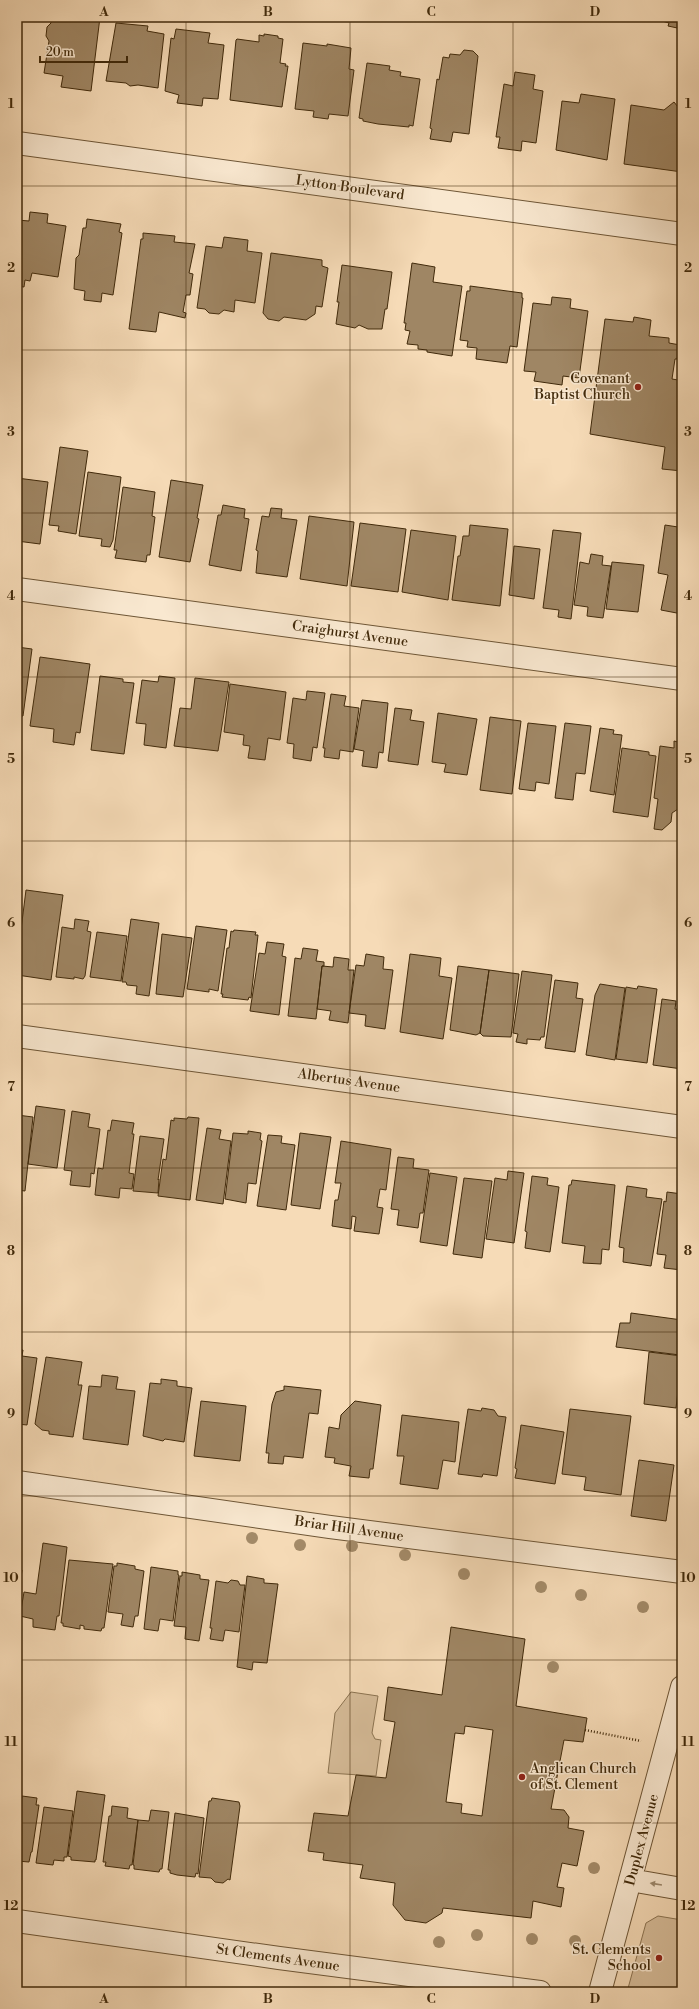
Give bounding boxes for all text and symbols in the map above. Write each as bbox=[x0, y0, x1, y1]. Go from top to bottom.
text: A bbox=[98, 4, 109, 20]
text: B bbox=[263, 4, 273, 20]
text: C bbox=[426, 4, 436, 20]
text: D bbox=[590, 4, 600, 20]
scale bar bbox=[40, 38, 127, 64]
text: 20 m bbox=[46, 45, 74, 60]
text: 1 bbox=[8, 96, 15, 112]
text: 1 bbox=[685, 96, 692, 112]
street label: Lytton Boulevard bbox=[295, 171, 405, 205]
text: 2 bbox=[7, 260, 15, 276]
text: 2 bbox=[684, 260, 692, 276]
place label: Covenant Baptist Church bbox=[533, 370, 631, 404]
marker: Covenant Baptist Church bbox=[633, 382, 643, 392]
text: 3 bbox=[7, 424, 15, 440]
text: 3 bbox=[684, 424, 692, 440]
text: 4 bbox=[7, 588, 16, 604]
text: 4 bbox=[684, 588, 693, 604]
street label: Craighurst Avenue bbox=[291, 617, 409, 651]
text: 5 bbox=[7, 751, 15, 767]
text: 5 bbox=[684, 751, 692, 767]
text: 6 bbox=[7, 915, 15, 931]
text: 6 bbox=[684, 915, 692, 931]
street label: Albertus Avenue bbox=[296, 1065, 401, 1097]
text: 7 bbox=[7, 1079, 15, 1095]
text: 7 bbox=[684, 1079, 692, 1095]
text: 8 bbox=[7, 1243, 15, 1259]
text: 8 bbox=[684, 1243, 692, 1259]
text: 9 bbox=[7, 1406, 15, 1422]
text: 9 bbox=[684, 1406, 692, 1422]
street label: Briar Hill Avenue bbox=[292, 1512, 405, 1546]
text: 10 bbox=[3, 1570, 19, 1586]
text: 10 bbox=[680, 1570, 696, 1586]
text: 11 bbox=[5, 1734, 18, 1750]
text: 11 bbox=[682, 1734, 695, 1750]
place label: Anglican Church of St. Clement bbox=[529, 1760, 637, 1794]
marker: Anglican Church of St. Clement bbox=[517, 1772, 527, 1782]
street label: Duplex Avenue bbox=[621, 1792, 663, 1888]
one-way arrow bbox=[650, 1881, 662, 1887]
text: 12 bbox=[4, 1898, 18, 1914]
text: 12 bbox=[681, 1898, 695, 1914]
street label: St Clements Avenue bbox=[215, 1940, 341, 1976]
place label: St. Clements School bbox=[572, 1941, 651, 1975]
marker: St. Clements School bbox=[654, 1953, 664, 1963]
text: A bbox=[98, 1991, 109, 2007]
text: B bbox=[263, 1991, 273, 2007]
text: C bbox=[426, 1991, 436, 2007]
text: D bbox=[590, 1991, 600, 2007]

